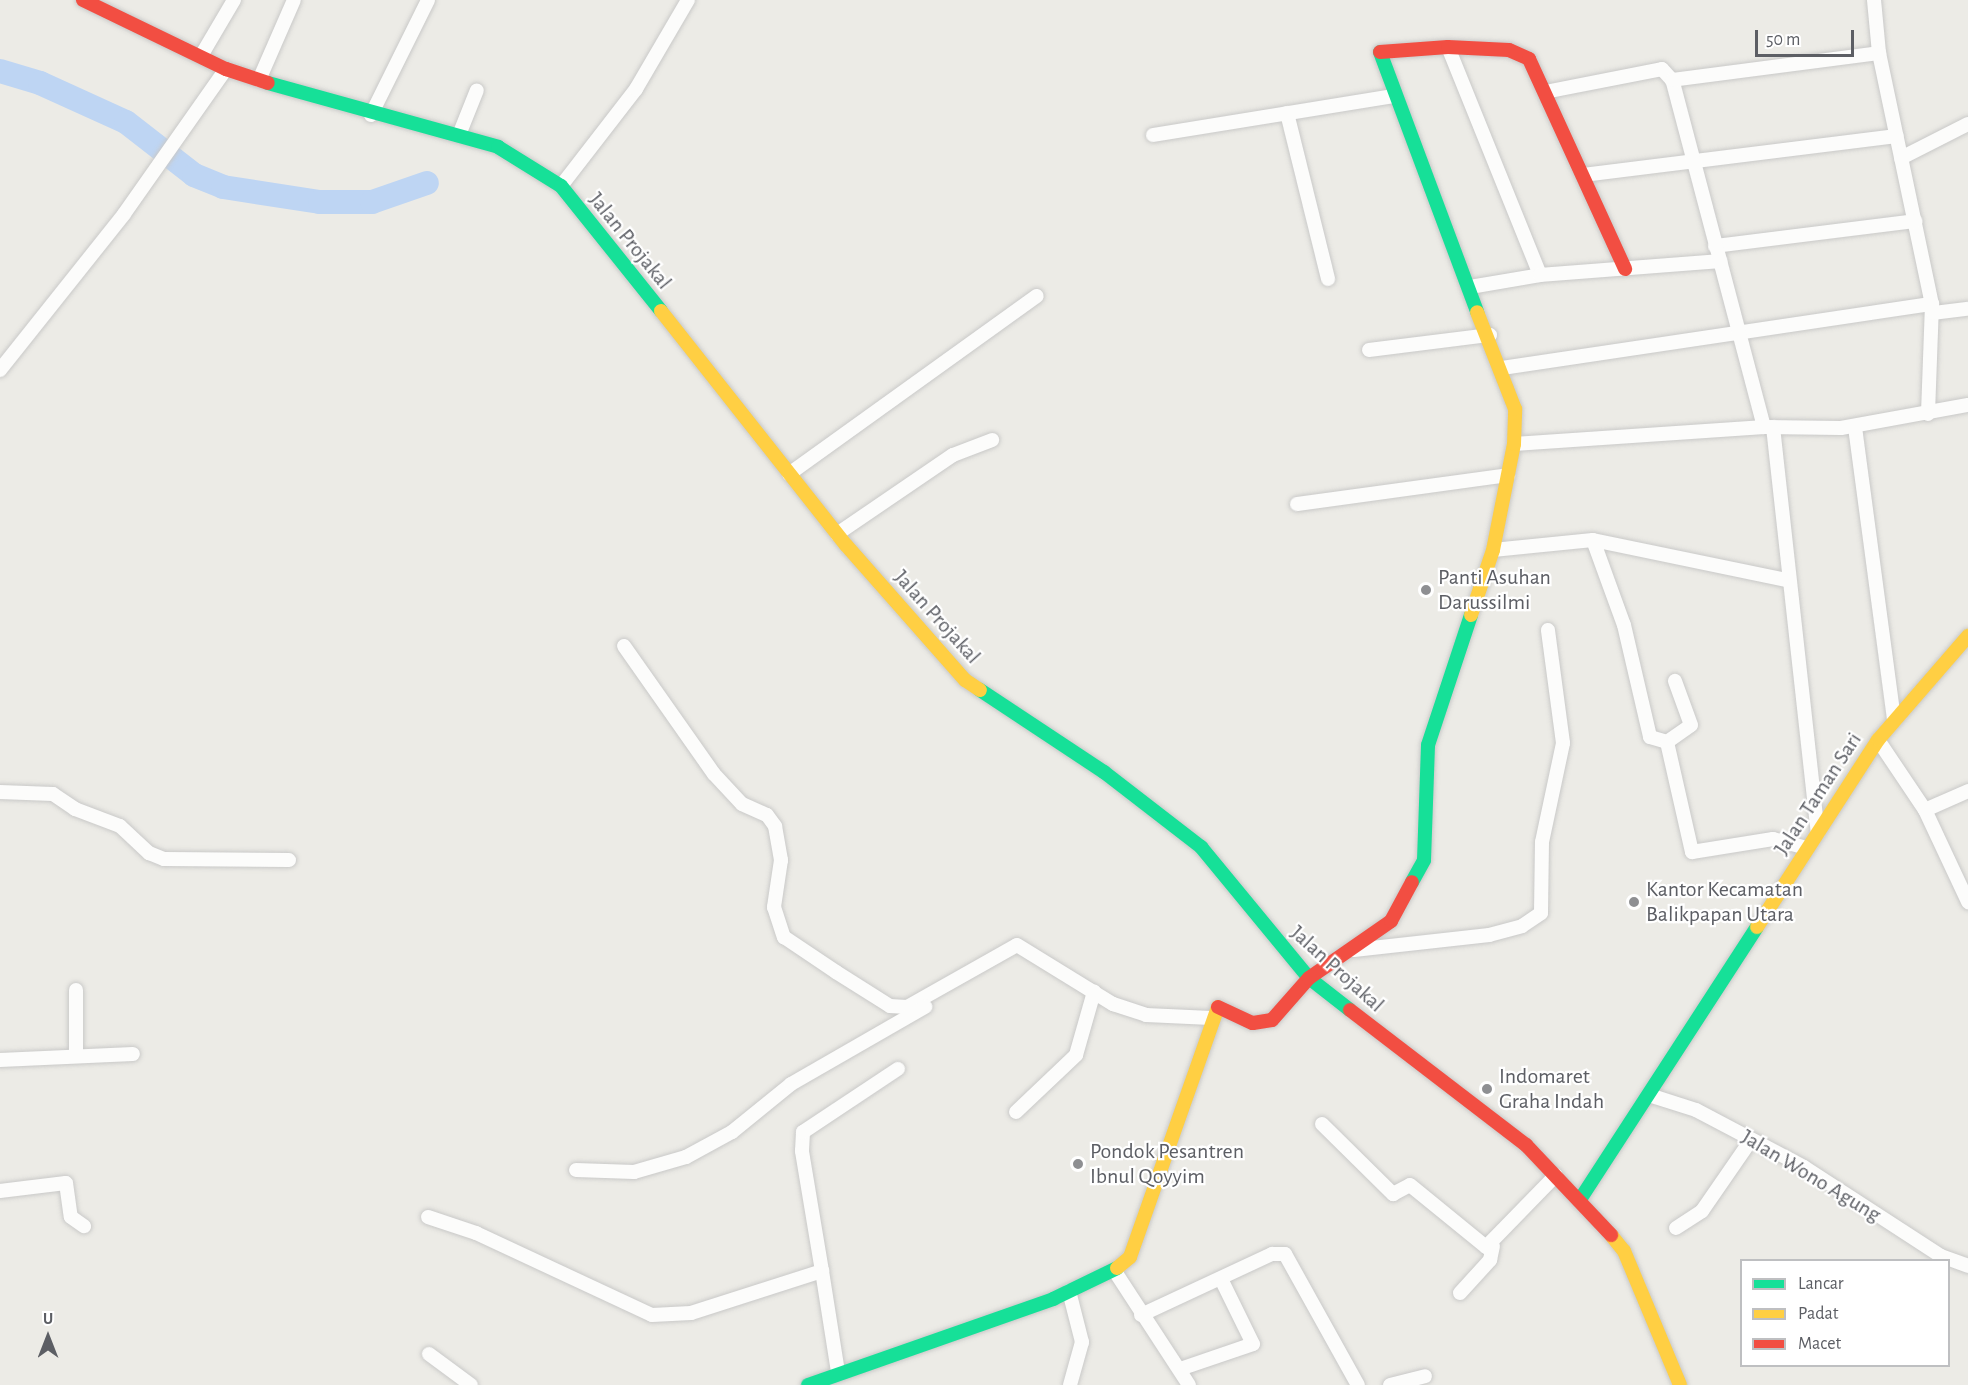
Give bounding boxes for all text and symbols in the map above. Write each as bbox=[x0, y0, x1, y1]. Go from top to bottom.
scale bar bbox=[1758, 18, 1857, 56]
text: 50 m bbox=[1766, 31, 1800, 49]
street label: Jalan Projakal bbox=[583, 187, 677, 295]
place label: Panti Asuhan Darussilmi bbox=[1438, 564, 1551, 616]
street label: Jalan Projakal bbox=[888, 565, 986, 669]
marker: Panti Asuhan Darussilmi bbox=[1419, 583, 1433, 597]
street label: Jalan Taman Sari bbox=[1769, 728, 1867, 860]
place label: Kantor Kecamatan Balikpapan Utara bbox=[1646, 876, 1803, 927]
marker: Kantor Kecamatan Balikpapan Utara bbox=[1627, 895, 1641, 909]
street label: Jalan Projakal bbox=[1285, 920, 1389, 1018]
place label: Indomaret Graha Indah bbox=[1499, 1063, 1604, 1114]
marker: Indomaret Graha Indah bbox=[1480, 1082, 1494, 1096]
street label: Jalan Wono Agung bbox=[1736, 1124, 1886, 1228]
place label: Pondok Pesantren Ibnul Qoyyim bbox=[1090, 1138, 1244, 1190]
marker: Pondok Pesantren Ibnul Qoyyim bbox=[1071, 1157, 1085, 1171]
legend bbox=[1740, 1259, 1950, 1367]
text: Lancar bbox=[1798, 1275, 1844, 1293]
text: Padat bbox=[1798, 1305, 1839, 1323]
north arrow bbox=[18, 1307, 78, 1367]
text: U bbox=[43, 1311, 53, 1327]
text: Macet bbox=[1798, 1335, 1841, 1353]

